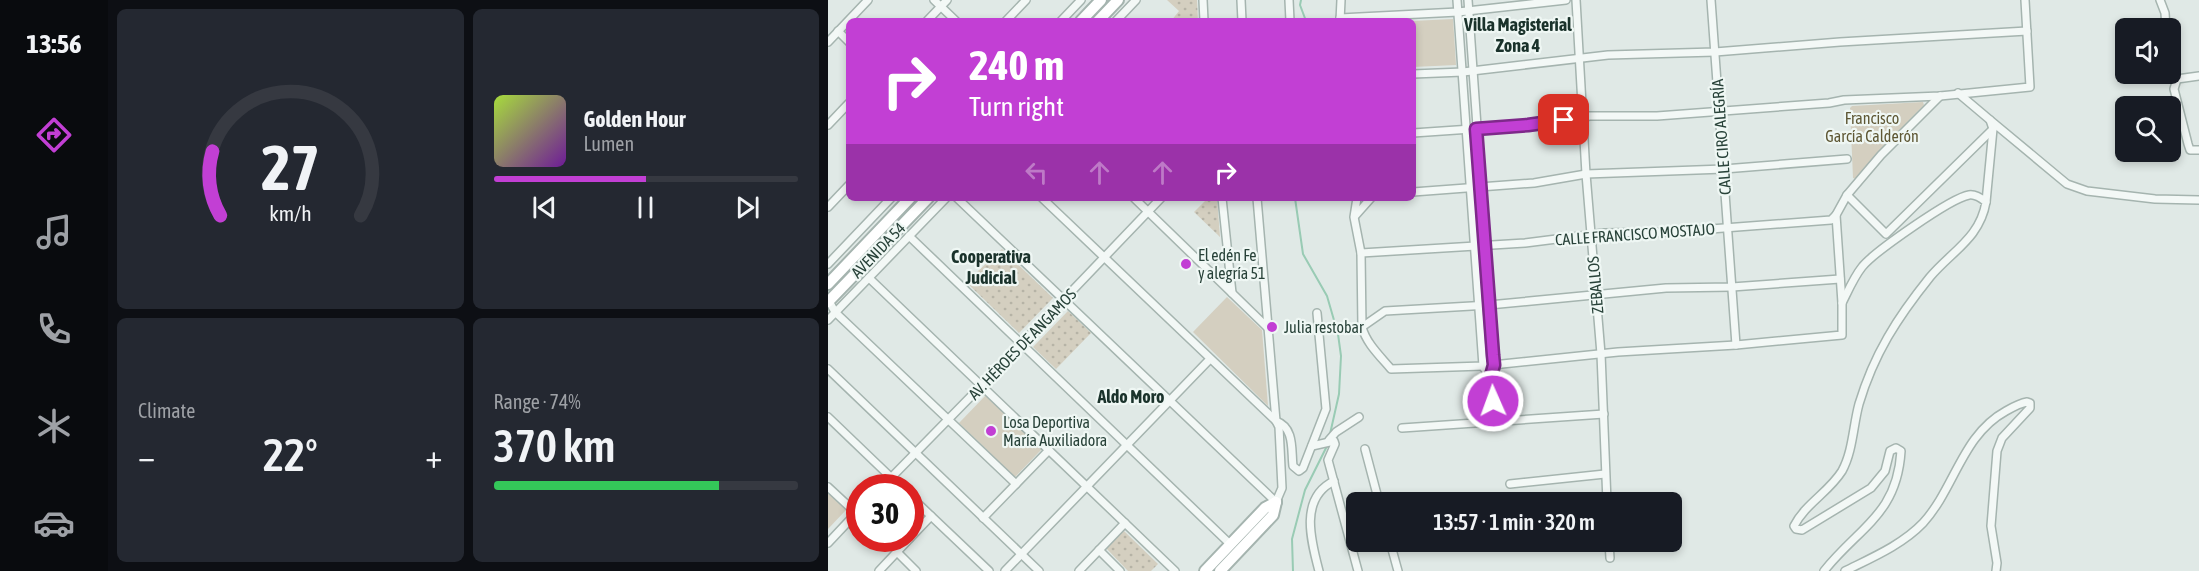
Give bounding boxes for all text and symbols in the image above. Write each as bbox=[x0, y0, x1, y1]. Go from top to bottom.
district label: Villa Magisterial Zona 4 bbox=[1463, 14, 1572, 56]
map controls bbox=[2115, 18, 2181, 162]
button: sound bbox=[2115, 18, 2181, 84]
text: 13:56 bbox=[26, 28, 82, 59]
text: 240 m bbox=[969, 41, 1064, 89]
icon: right bbox=[870, 42, 948, 120]
street label: CALLE CIRO ALEGRÍA bbox=[1708, 78, 1734, 196]
text: Turn right bbox=[969, 91, 1064, 122]
pin bbox=[1538, 94, 1589, 145]
button: search bbox=[2115, 96, 2181, 162]
icon: arrive bbox=[1547, 103, 1580, 136]
text: Golden Hour bbox=[584, 106, 685, 132]
park label: Francisco García Calderón bbox=[1825, 109, 1919, 145]
icon: directions bbox=[33, 114, 75, 156]
text: 27 bbox=[261, 132, 320, 203]
text: Lumen bbox=[584, 132, 634, 155]
icon: left bbox=[1020, 156, 1053, 189]
icon: ahead bbox=[1083, 156, 1116, 189]
icon: ahead bbox=[1146, 156, 1179, 189]
icon: right bbox=[1209, 156, 1242, 189]
icon: previous bbox=[528, 191, 561, 224]
icon: pause bbox=[629, 191, 662, 224]
icon: next bbox=[731, 191, 764, 224]
text: km/h bbox=[269, 202, 312, 227]
icon: music bbox=[33, 211, 75, 253]
street label: AVENIDA 54 bbox=[847, 219, 909, 281]
street label: CALLE FRANCISCO MOSTAJO bbox=[1555, 219, 1715, 249]
district label: Cooperativa Judicial bbox=[951, 246, 1031, 288]
place label: El edén Fe y alegría 51 bbox=[1198, 246, 1266, 283]
street label: ZEBALLOS bbox=[1584, 255, 1606, 314]
marker: El edén Fe y alegría 51 bbox=[1179, 257, 1193, 271]
street label: AV. HÉROES DE ANGAMOS bbox=[964, 285, 1080, 403]
icon: phone bbox=[33, 308, 75, 350]
place label: Julia restobar bbox=[1284, 318, 1364, 336]
marker: Julia restobar bbox=[1265, 320, 1279, 334]
position arrow bbox=[1461, 369, 1525, 433]
district label: Aldo Moro bbox=[1096, 386, 1165, 407]
text: Range · 74% bbox=[494, 390, 581, 413]
text: Climate bbox=[138, 399, 195, 422]
icon: climate bbox=[33, 405, 75, 447]
place label: Losa Deportiva María Auxiliadora bbox=[1003, 413, 1107, 449]
text: 370 km bbox=[494, 420, 615, 472]
marker: Losa Deportiva María Auxiliadora bbox=[984, 424, 998, 438]
text: 22° bbox=[263, 429, 318, 481]
text: − bbox=[138, 437, 155, 475]
text: + bbox=[425, 437, 442, 475]
speed limit sign: 30 bbox=[846, 474, 924, 552]
icon: car bbox=[33, 502, 75, 544]
text: 13:57 · 1 min · 320 m bbox=[1433, 509, 1595, 535]

